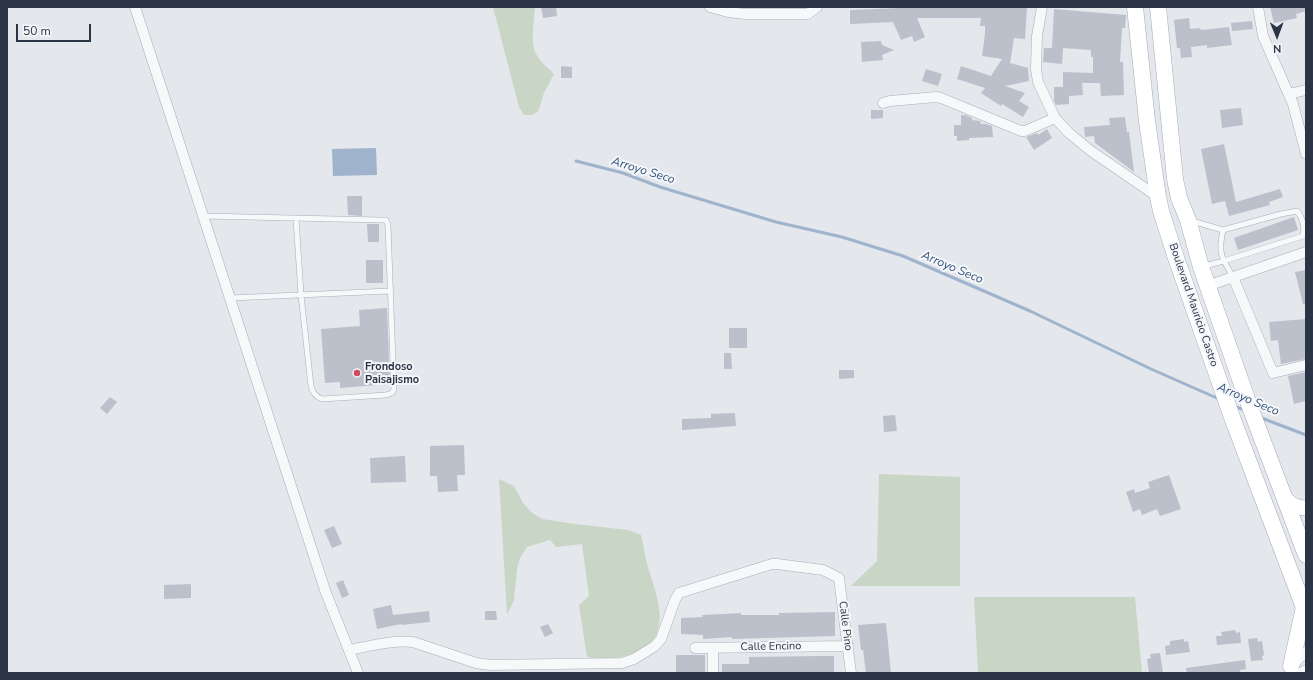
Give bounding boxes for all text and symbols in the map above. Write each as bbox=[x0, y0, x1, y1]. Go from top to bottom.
scale bar bbox=[18, 16, 93, 42]
north arrow bbox=[1257, 16, 1297, 56]
text: 50 m bbox=[23, 23, 51, 39]
text: N bbox=[1273, 41, 1281, 56]
water label: Arroyo Seco bbox=[610, 155, 676, 187]
street label: Boulevard Mauricio Castro bbox=[1166, 241, 1220, 369]
water label: Arroyo Seco bbox=[919, 249, 985, 287]
place label: Frondoso Paisajismo bbox=[365, 360, 419, 386]
marker: Frondoso Paisajismo bbox=[352, 368, 362, 378]
water label: Arroyo Seco bbox=[1215, 381, 1281, 419]
street label: Calle Pino bbox=[835, 600, 855, 652]
street label: Calle Encino bbox=[740, 640, 802, 654]

